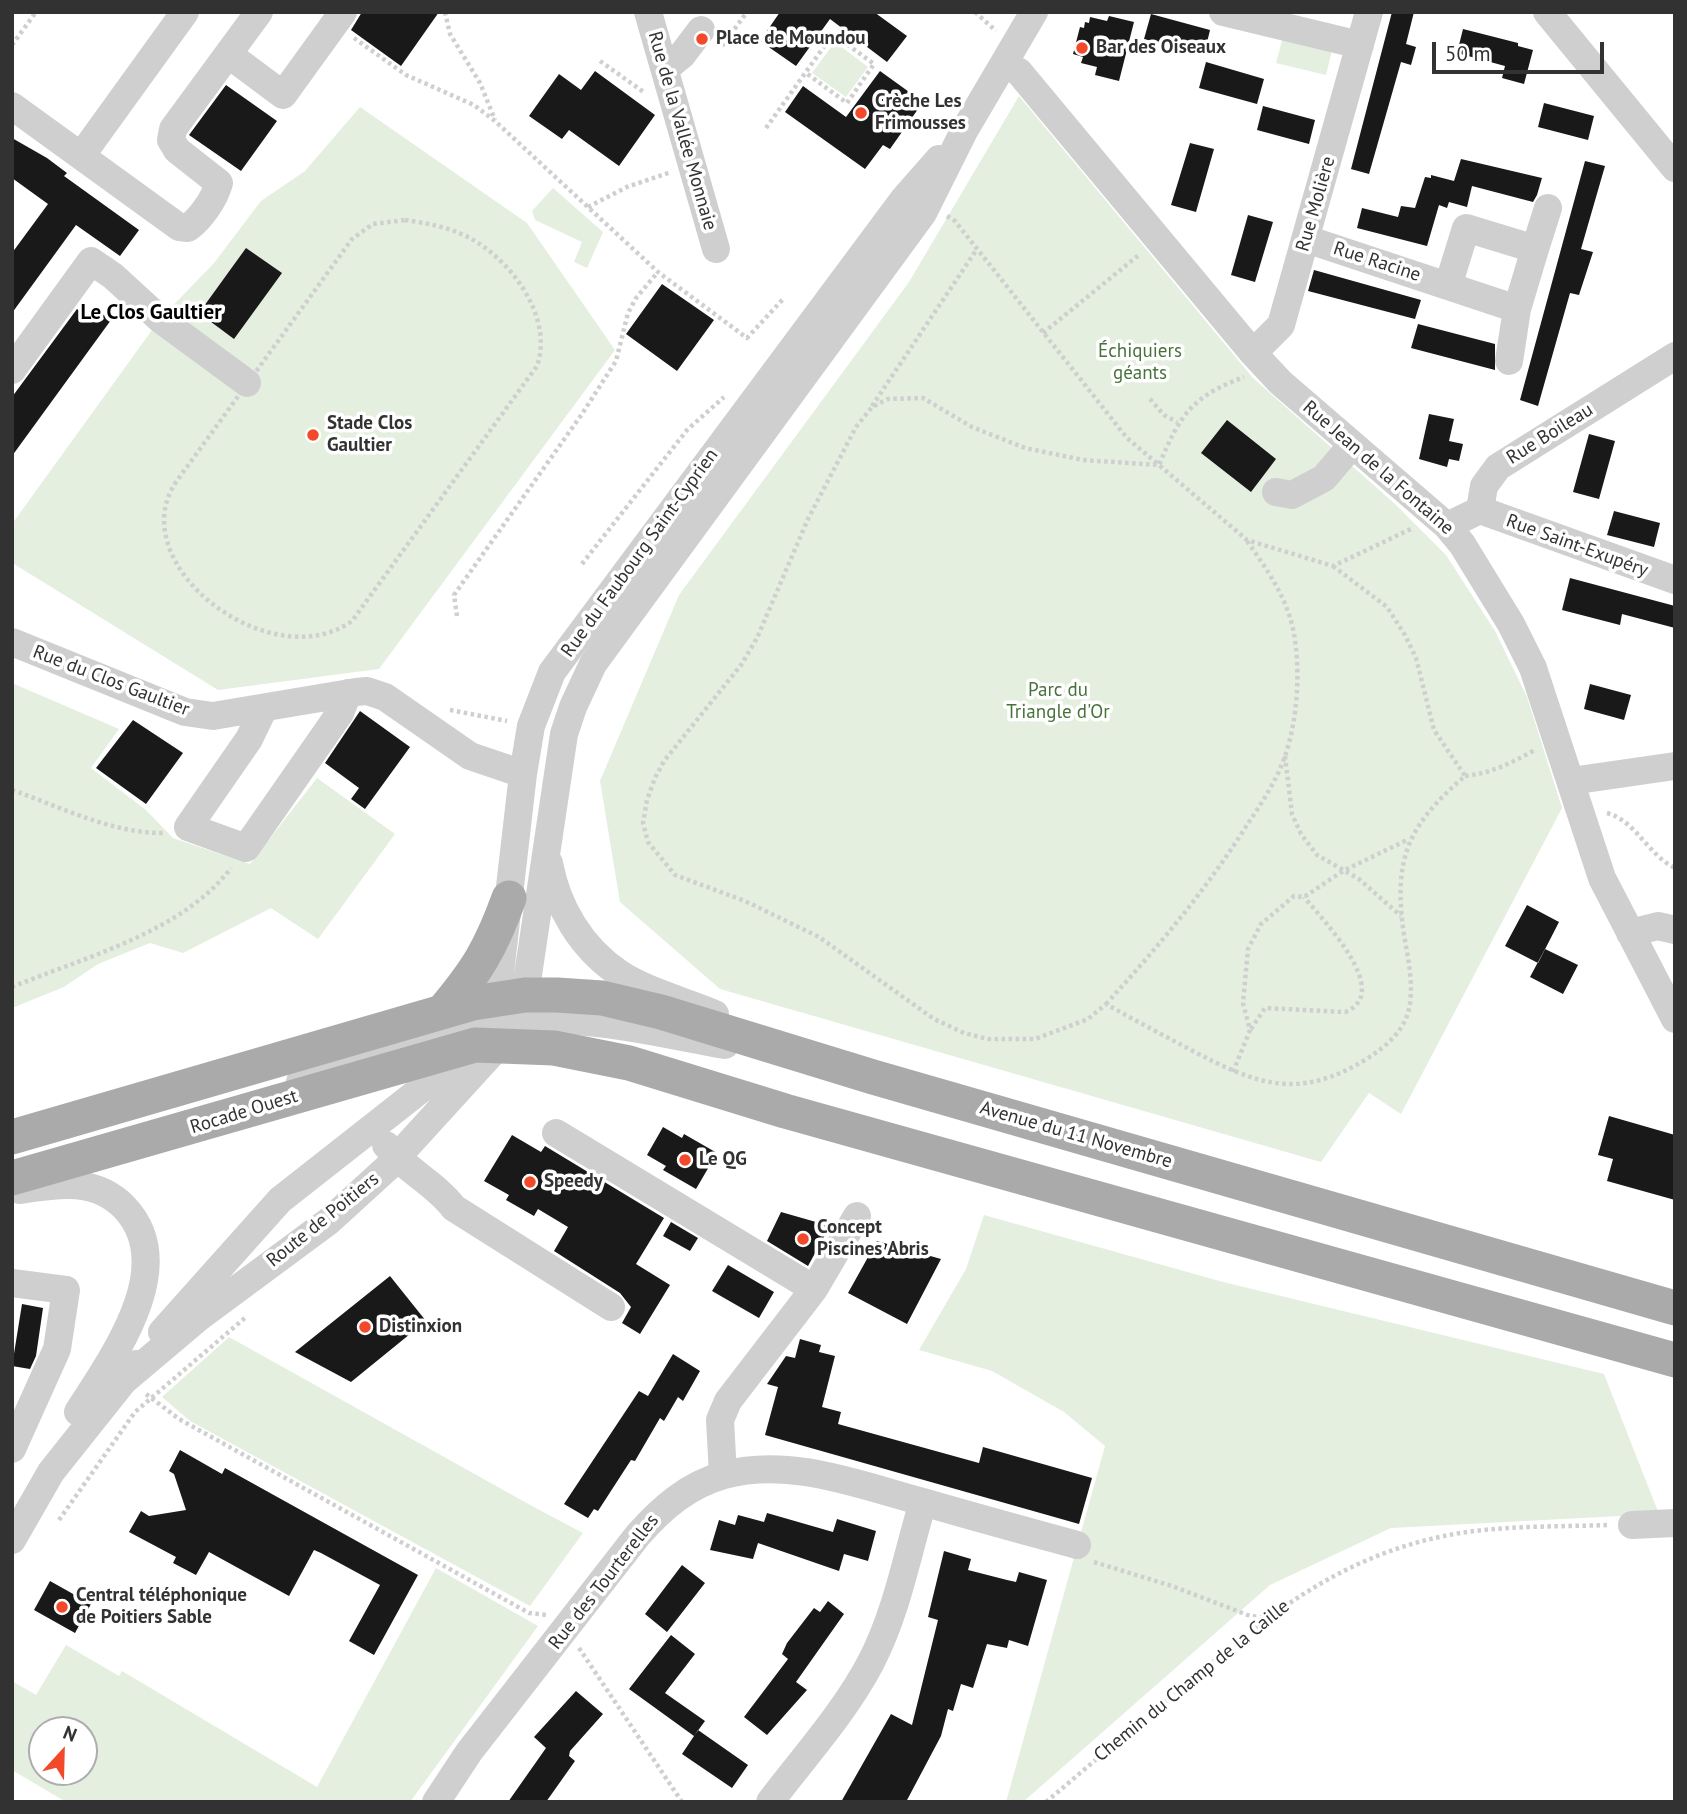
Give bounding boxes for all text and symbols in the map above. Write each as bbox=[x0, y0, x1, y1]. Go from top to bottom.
place label: Place de Moundou bbox=[716, 28, 866, 50]
scale bar bbox=[1435, 28, 1606, 72]
street label: Rue de la Vallée Monnaie bbox=[643, 29, 721, 233]
marker: Place de Moundou bbox=[694, 31, 710, 47]
place label: Bar des Oiseaux bbox=[1096, 37, 1226, 59]
marker: Bar des Oiseaux bbox=[1074, 40, 1090, 56]
text: 50 m bbox=[1445, 40, 1491, 67]
place label: Crèche Les Frimousses bbox=[875, 91, 966, 135]
marker: Crèche Les Frimousses bbox=[853, 105, 869, 121]
street label: Rue Molière bbox=[1292, 154, 1340, 254]
street label: Rue Racine bbox=[1331, 237, 1423, 287]
district label: Le Clos Gaultier bbox=[80, 300, 222, 326]
park label: Échiquiers géants bbox=[1098, 341, 1182, 385]
street label: Rue Jean de la Fontaine bbox=[1298, 396, 1458, 540]
street label: Rue Boileau bbox=[1503, 399, 1597, 469]
place label: Stade Clos Gaultier bbox=[327, 413, 412, 457]
marker: Stade Clos Gaultier bbox=[305, 427, 321, 443]
street label: Rue du Faubourg Saint-Cyprien bbox=[557, 444, 723, 662]
street label: Rue Saint-Exupéry bbox=[1503, 510, 1651, 582]
street label: Rue du Clos Gaultier bbox=[30, 641, 192, 721]
park label: Parc du Triangle d'Or bbox=[1006, 680, 1110, 724]
street label: Rocade Ouest bbox=[188, 1085, 300, 1139]
street label: Avenue du 11 Novembre bbox=[977, 1097, 1175, 1173]
place label: Le QG bbox=[699, 1149, 747, 1171]
marker: Le QG bbox=[677, 1152, 693, 1168]
street label: Route de Poitiers bbox=[262, 1168, 384, 1272]
place label: Speedy bbox=[544, 1171, 603, 1193]
marker: Speedy bbox=[522, 1174, 538, 1190]
place label: Concept Piscines Abris bbox=[817, 1217, 929, 1261]
marker: Concept Piscines Abris bbox=[795, 1231, 811, 1247]
place label: Distinxion bbox=[379, 1316, 462, 1338]
marker: Distinxion bbox=[357, 1319, 373, 1335]
street label: Rue des Tourterelles bbox=[544, 1510, 664, 1654]
place label: Central téléphonique de Poitiers Sable bbox=[76, 1585, 247, 1629]
street label: Chemin du Champ de la Caille bbox=[1090, 1595, 1294, 1767]
marker: Central téléphonique de Poitiers Sable bbox=[54, 1599, 70, 1615]
north arrow bbox=[28, 1716, 98, 1786]
text: N bbox=[60, 1720, 80, 1747]

